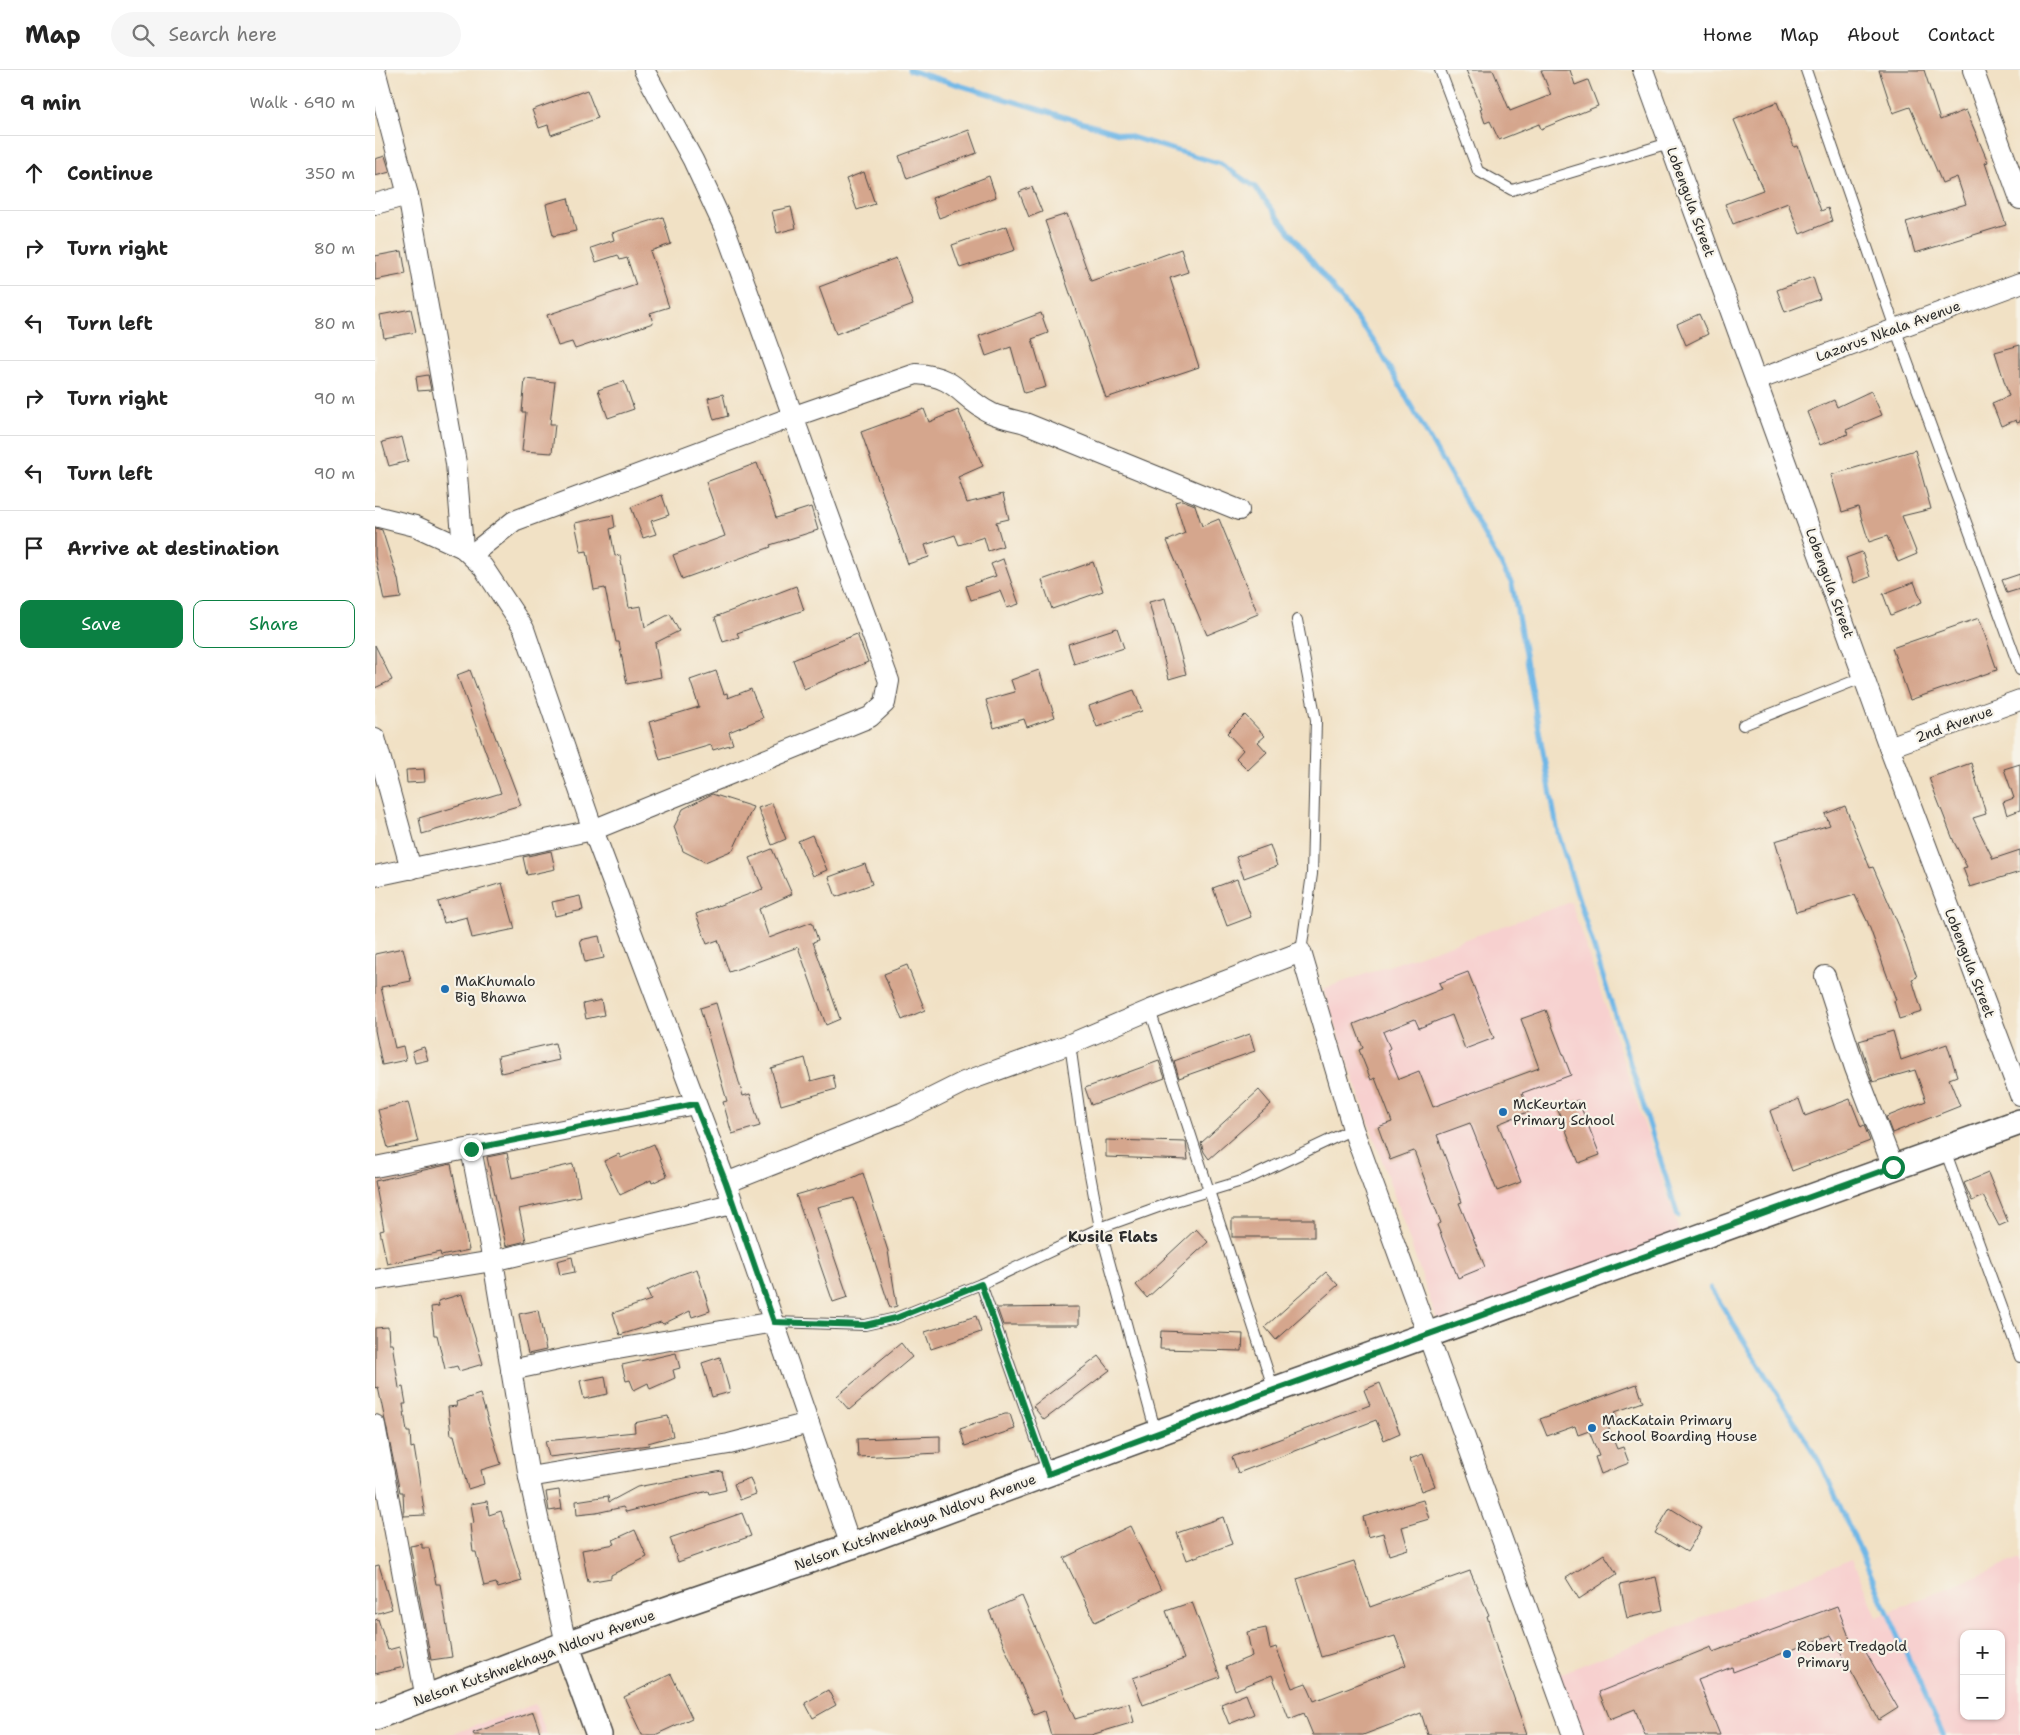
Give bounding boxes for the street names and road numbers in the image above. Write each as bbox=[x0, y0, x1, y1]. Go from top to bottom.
street label: Lobengula Street bbox=[1663, 145, 1719, 259]
street label: Lazarus Nkala Avenue bbox=[1813, 296, 1963, 366]
street label: Lobengula Street bbox=[1802, 526, 1858, 640]
street label: 2nd Avenue bbox=[1913, 702, 1995, 746]
street label: Lobengula Street bbox=[1941, 906, 1999, 1020]
street label: Nelson Kutshwekhaya Ndlovu Avenue bbox=[792, 1470, 1038, 1574]
street label: Nelson Kutshwekhaya Ndlovu Avenue bbox=[411, 1606, 657, 1710]

